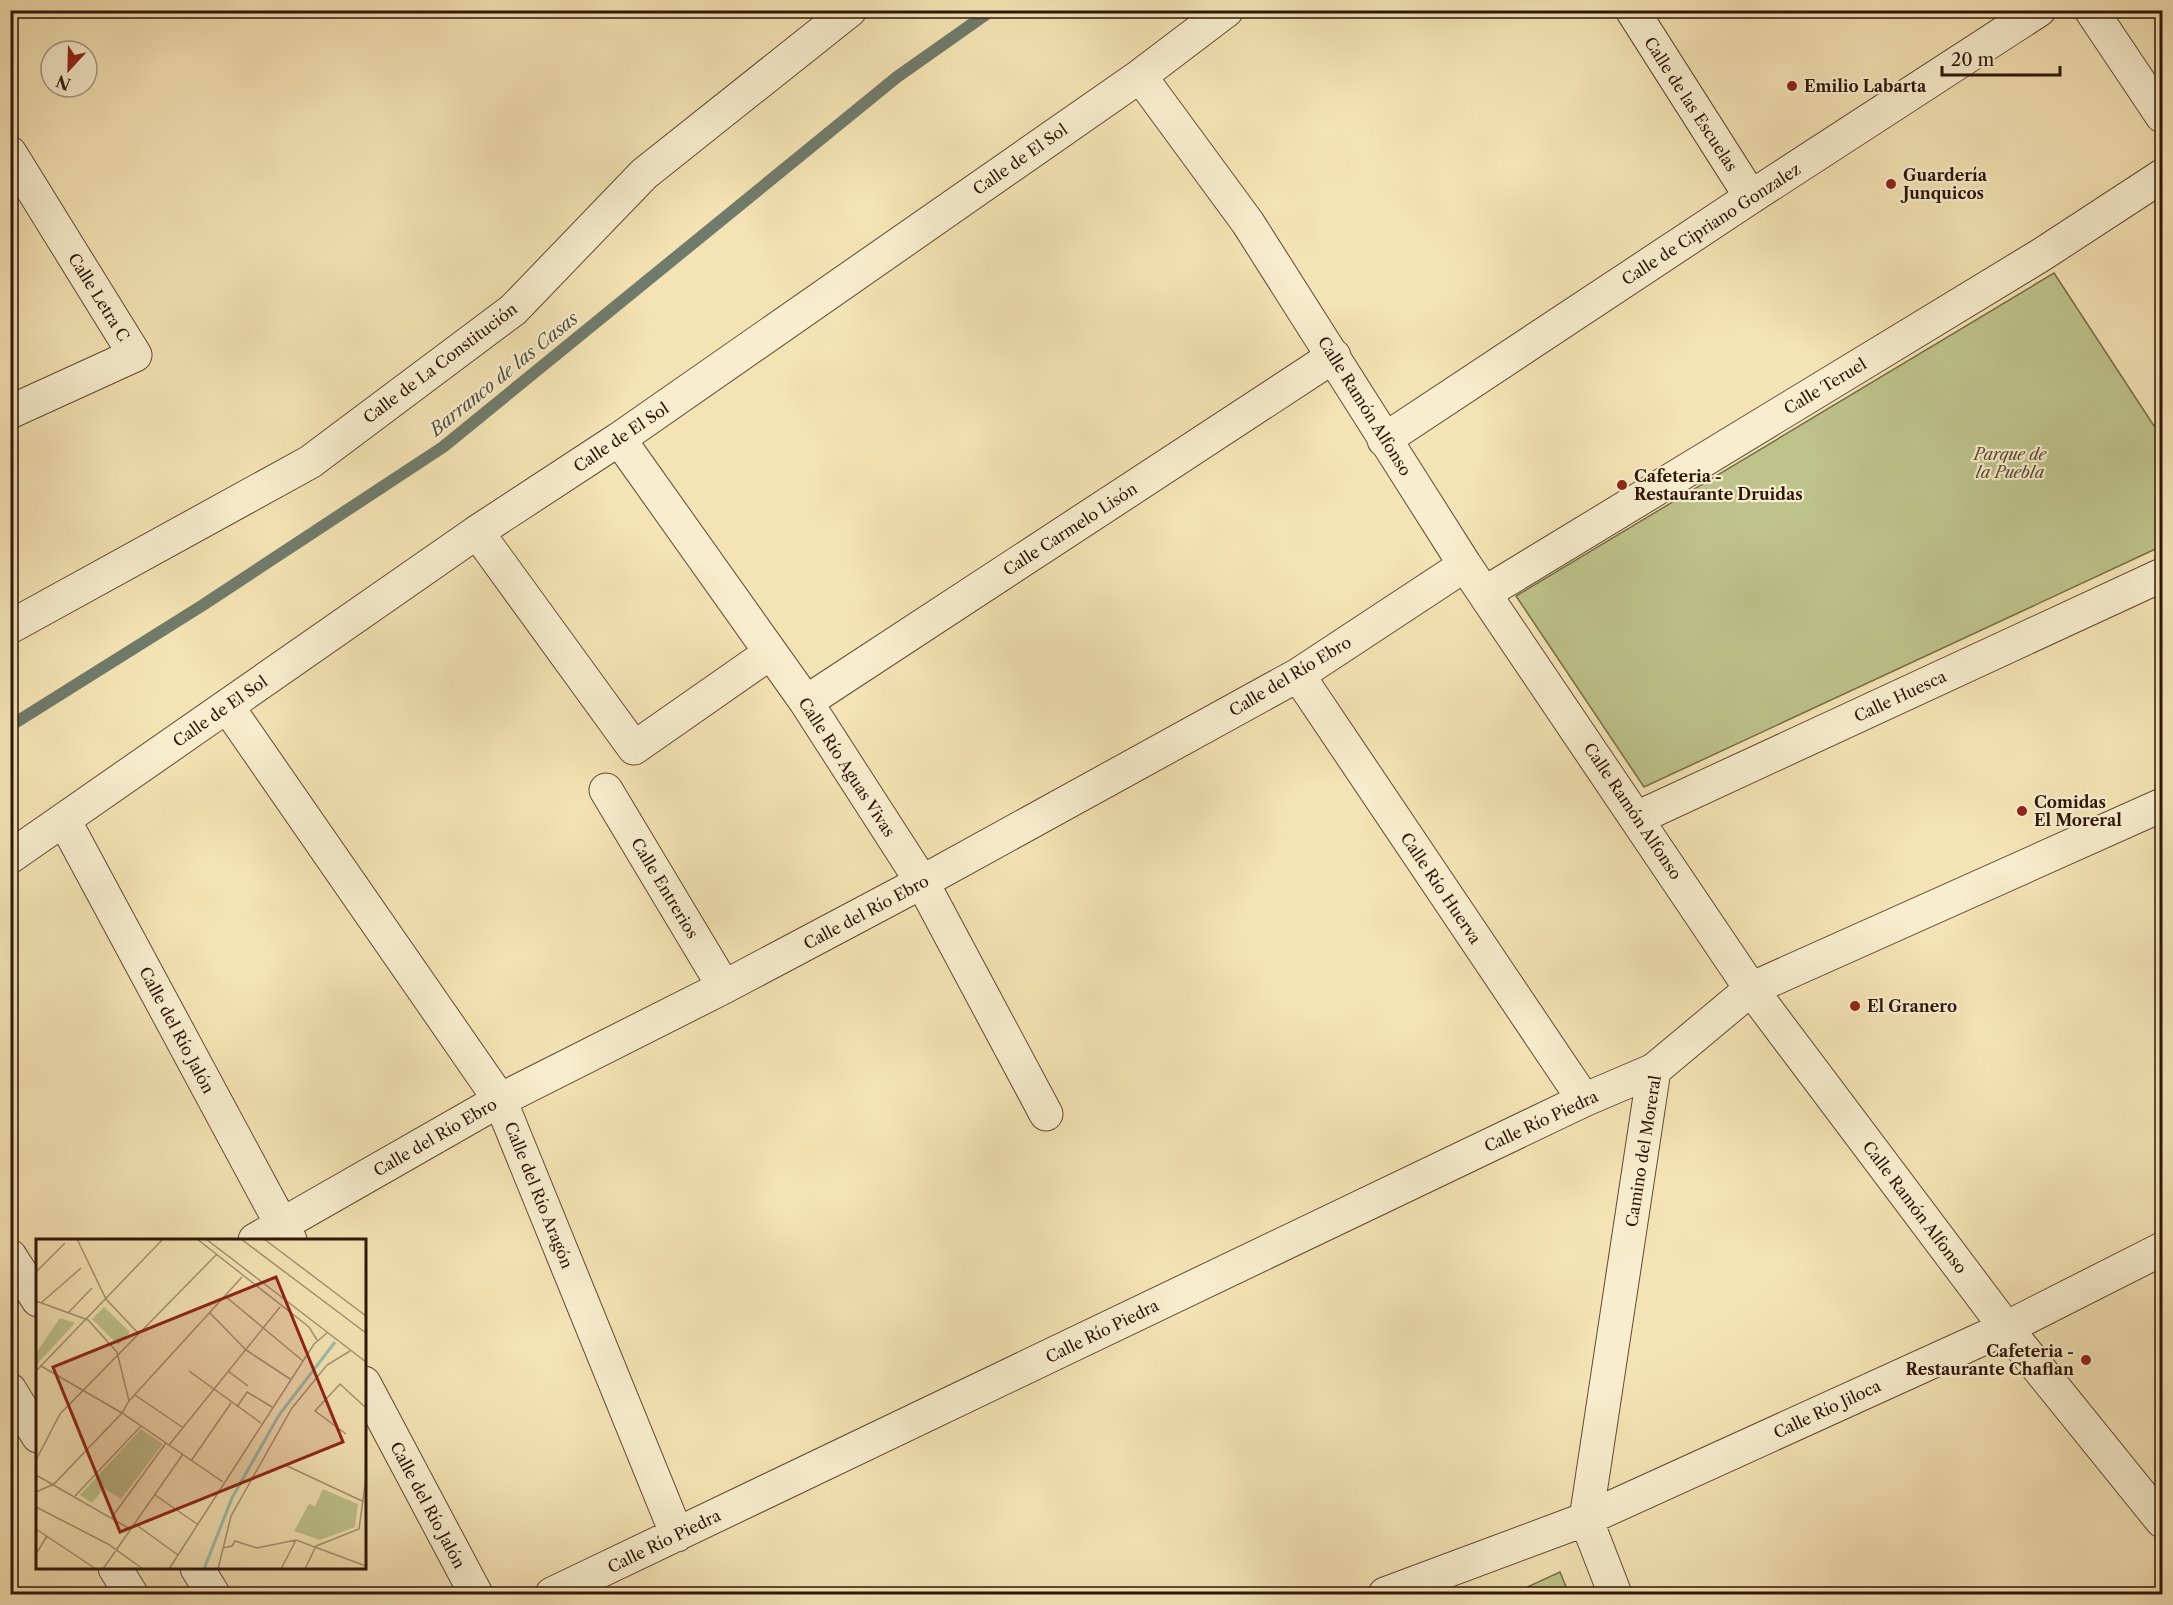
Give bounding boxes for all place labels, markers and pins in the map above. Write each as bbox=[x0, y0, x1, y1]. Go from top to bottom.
place label: Emilio Labarta bbox=[1804, 76, 1927, 96]
marker: Emilio Labarta bbox=[1785, 79, 1799, 93]
place label: Guardería Junquicos bbox=[1900, 165, 1988, 203]
marker: Guardería Junquicos bbox=[1884, 177, 1898, 191]
place label: Cafeteria - Restaurante Druidas bbox=[1634, 466, 1803, 504]
marker: Cafeteria - Restaurante Druidas bbox=[1615, 478, 1629, 492]
place label: Comidas El Moreral bbox=[2034, 792, 2122, 830]
marker: Comidas El Moreral bbox=[2015, 804, 2029, 818]
place label: El Granero bbox=[1867, 996, 1957, 1016]
marker: El Granero bbox=[1848, 999, 1862, 1013]
place label: Cafeteria - Restaurante Chaflan bbox=[1906, 1341, 2074, 1379]
marker: Cafeteria - Restaurante Chaflan bbox=[2079, 1353, 2093, 1367]

